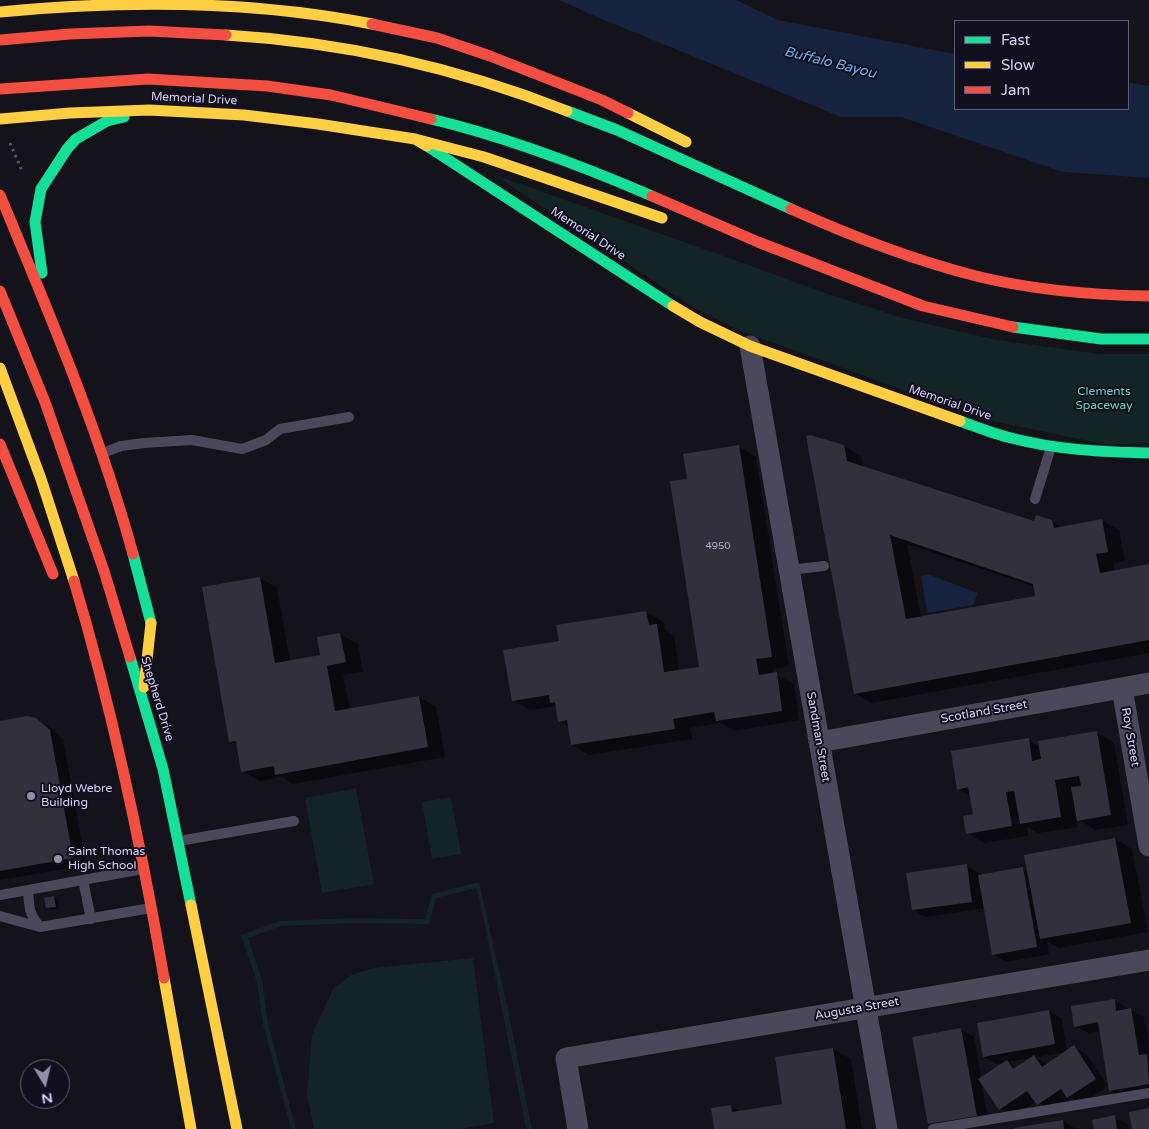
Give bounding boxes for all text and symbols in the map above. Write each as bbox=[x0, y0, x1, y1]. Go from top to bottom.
legend bbox=[954, 20, 1129, 110]
text: Fast bbox=[1001, 31, 1030, 49]
water label: Buffalo Bayou bbox=[782, 43, 878, 83]
text: Slow bbox=[1001, 56, 1035, 74]
text: Jam bbox=[1001, 81, 1030, 99]
street label: Memorial Drive bbox=[150, 90, 238, 108]
street label: Memorial Drive bbox=[548, 204, 628, 264]
street label: Memorial Drive bbox=[907, 382, 993, 424]
park label: Clements Spaceway bbox=[1075, 385, 1133, 413]
house number: 4950 bbox=[705, 540, 731, 552]
street label: Shepherd Drive bbox=[137, 655, 177, 743]
street label: Sandman Street bbox=[803, 691, 833, 783]
street label: Scotland Street bbox=[940, 697, 1028, 727]
street label: Roy Street bbox=[1118, 706, 1142, 768]
place label: Lloyd Webre Building bbox=[41, 782, 112, 810]
marker: Lloyd Webre Building bbox=[25, 790, 37, 802]
place label: Saint Thomas High School bbox=[68, 845, 145, 873]
marker: Saint Thomas High School bbox=[52, 853, 64, 865]
street label: Augusta Street bbox=[814, 994, 900, 1024]
north arrow bbox=[20, 1059, 70, 1109]
text: N bbox=[40, 1089, 54, 1108]

